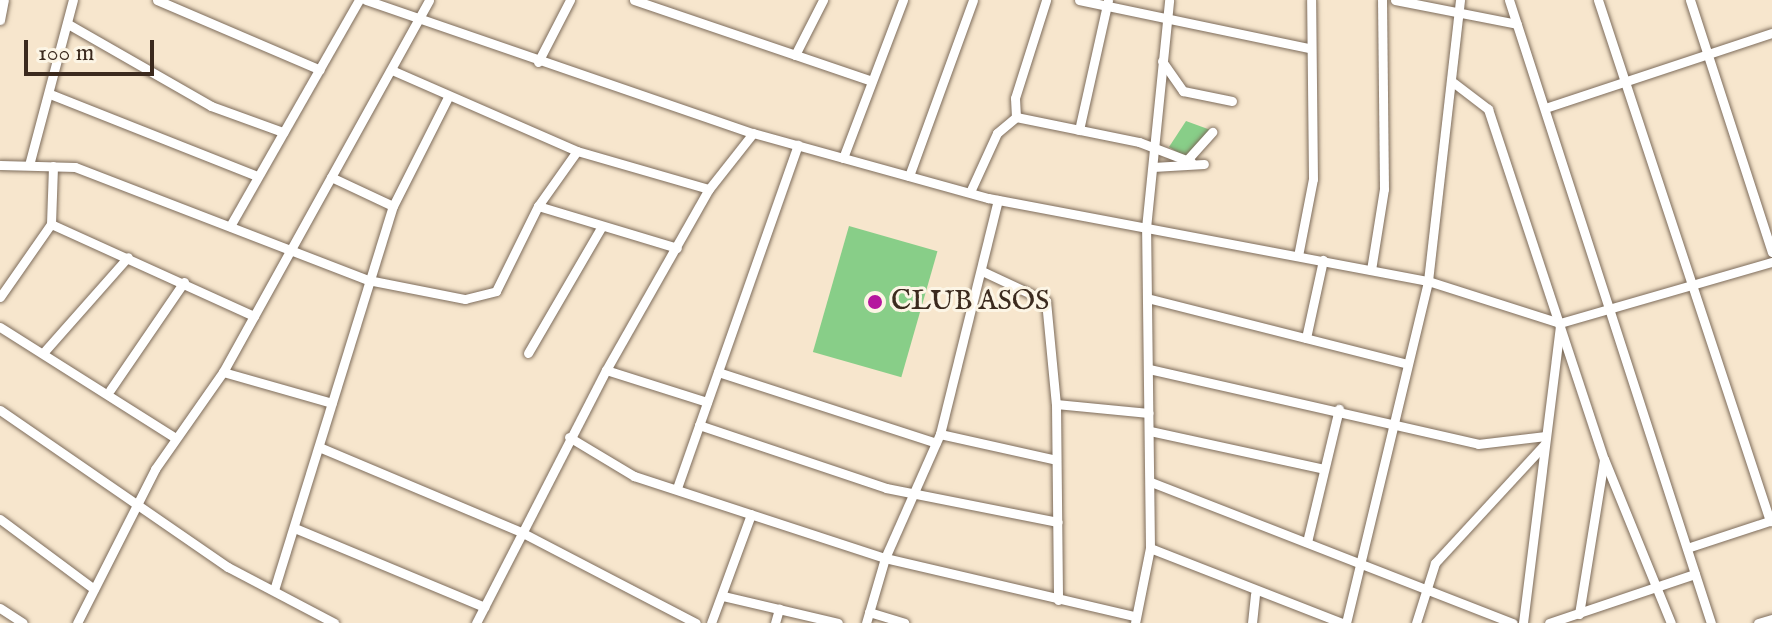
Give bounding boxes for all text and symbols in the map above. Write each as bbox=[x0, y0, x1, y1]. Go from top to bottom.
scale bar bbox=[28, 24, 158, 74]
text: 100 m bbox=[38, 38, 94, 69]
place label: CLUB ASOS bbox=[891, 285, 1049, 319]
marker: CLUB ASOS bbox=[866, 293, 884, 311]

